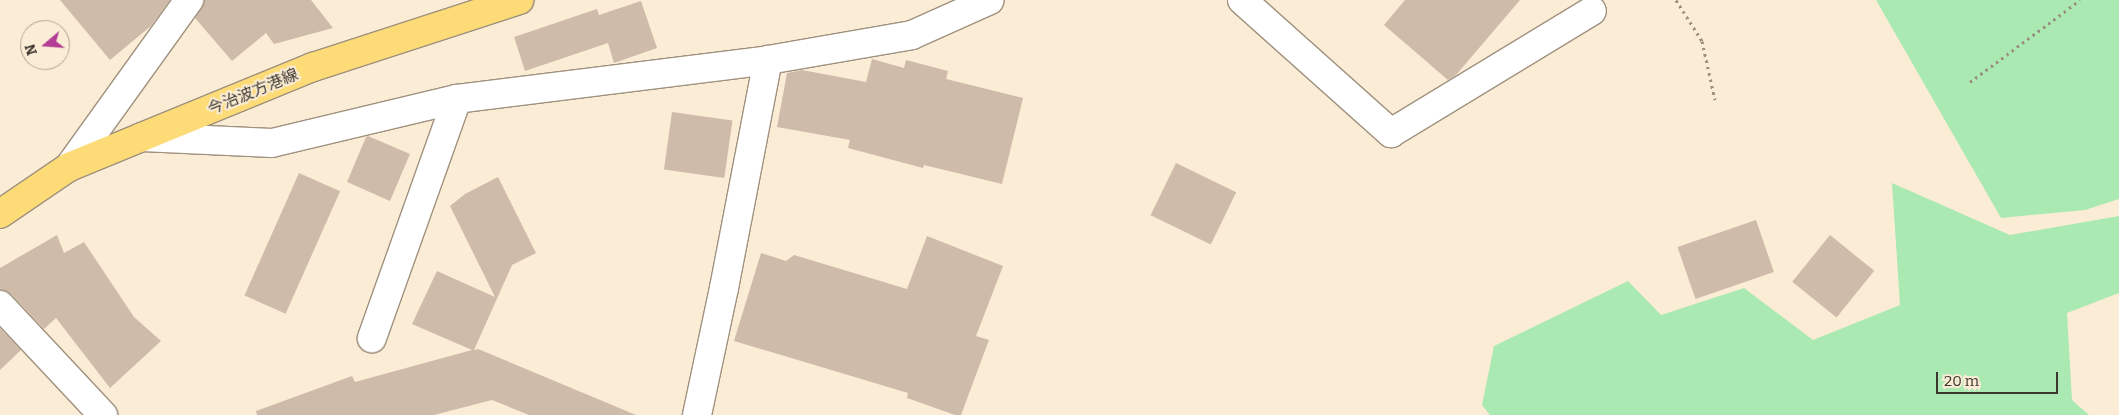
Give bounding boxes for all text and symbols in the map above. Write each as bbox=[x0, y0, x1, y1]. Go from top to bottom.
north arrow bbox=[20, 20, 70, 70]
text: N bbox=[21, 42, 41, 57]
street label: 今治波方港線 bbox=[205, 65, 301, 119]
scale bar bbox=[1939, 362, 2062, 394]
text: 20 m bbox=[1944, 372, 1979, 390]

